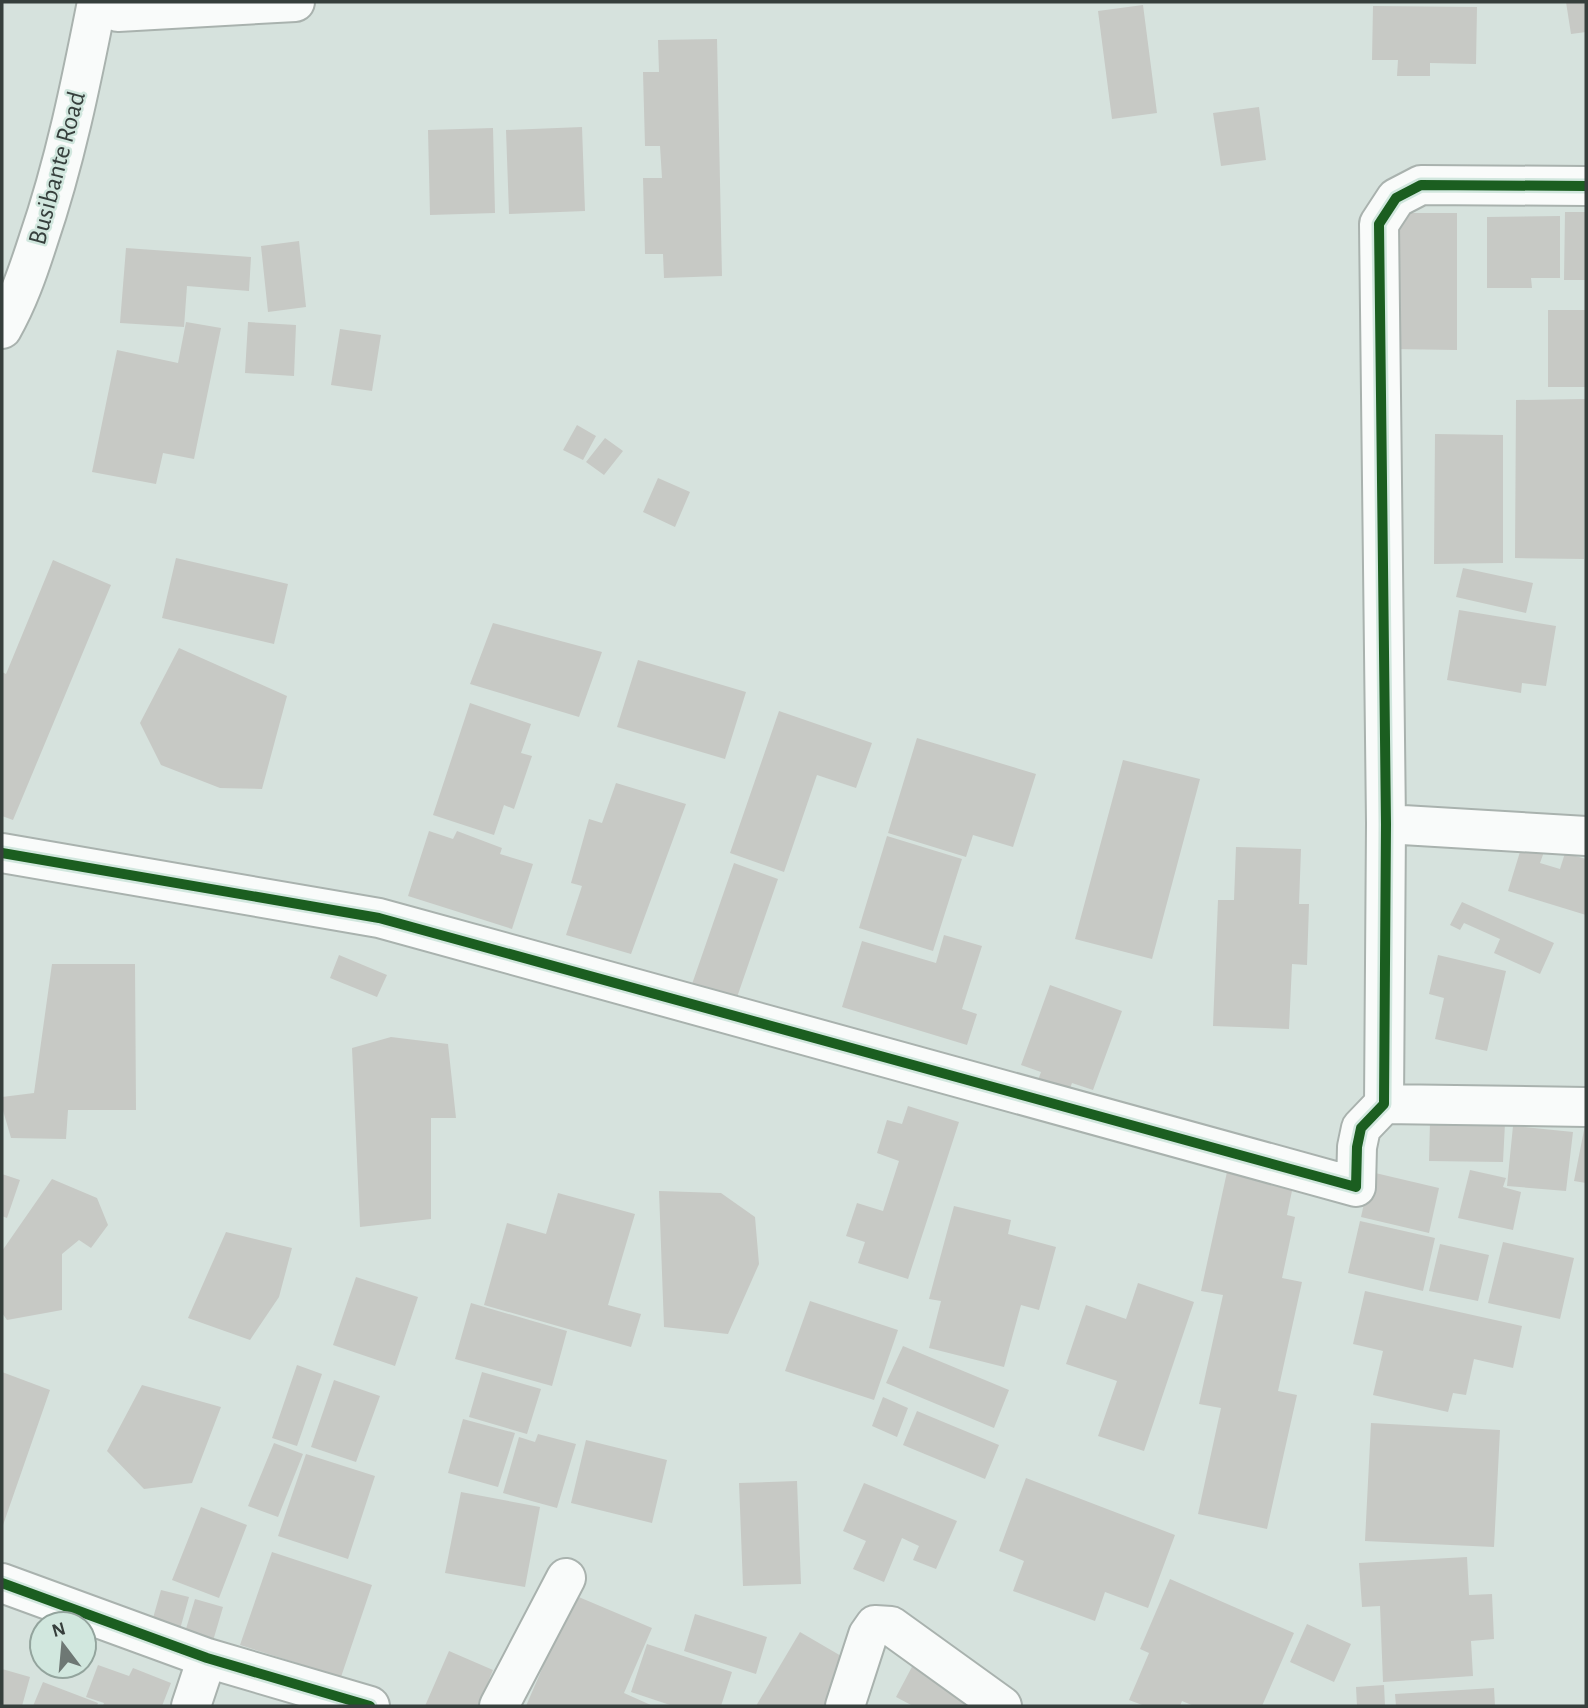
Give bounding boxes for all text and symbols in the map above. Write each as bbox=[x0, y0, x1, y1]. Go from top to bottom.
street label: Busibante Road bbox=[24, 89, 90, 247]
north arrow bbox=[28, 1610, 98, 1680]
text: N bbox=[50, 1619, 68, 1641]

